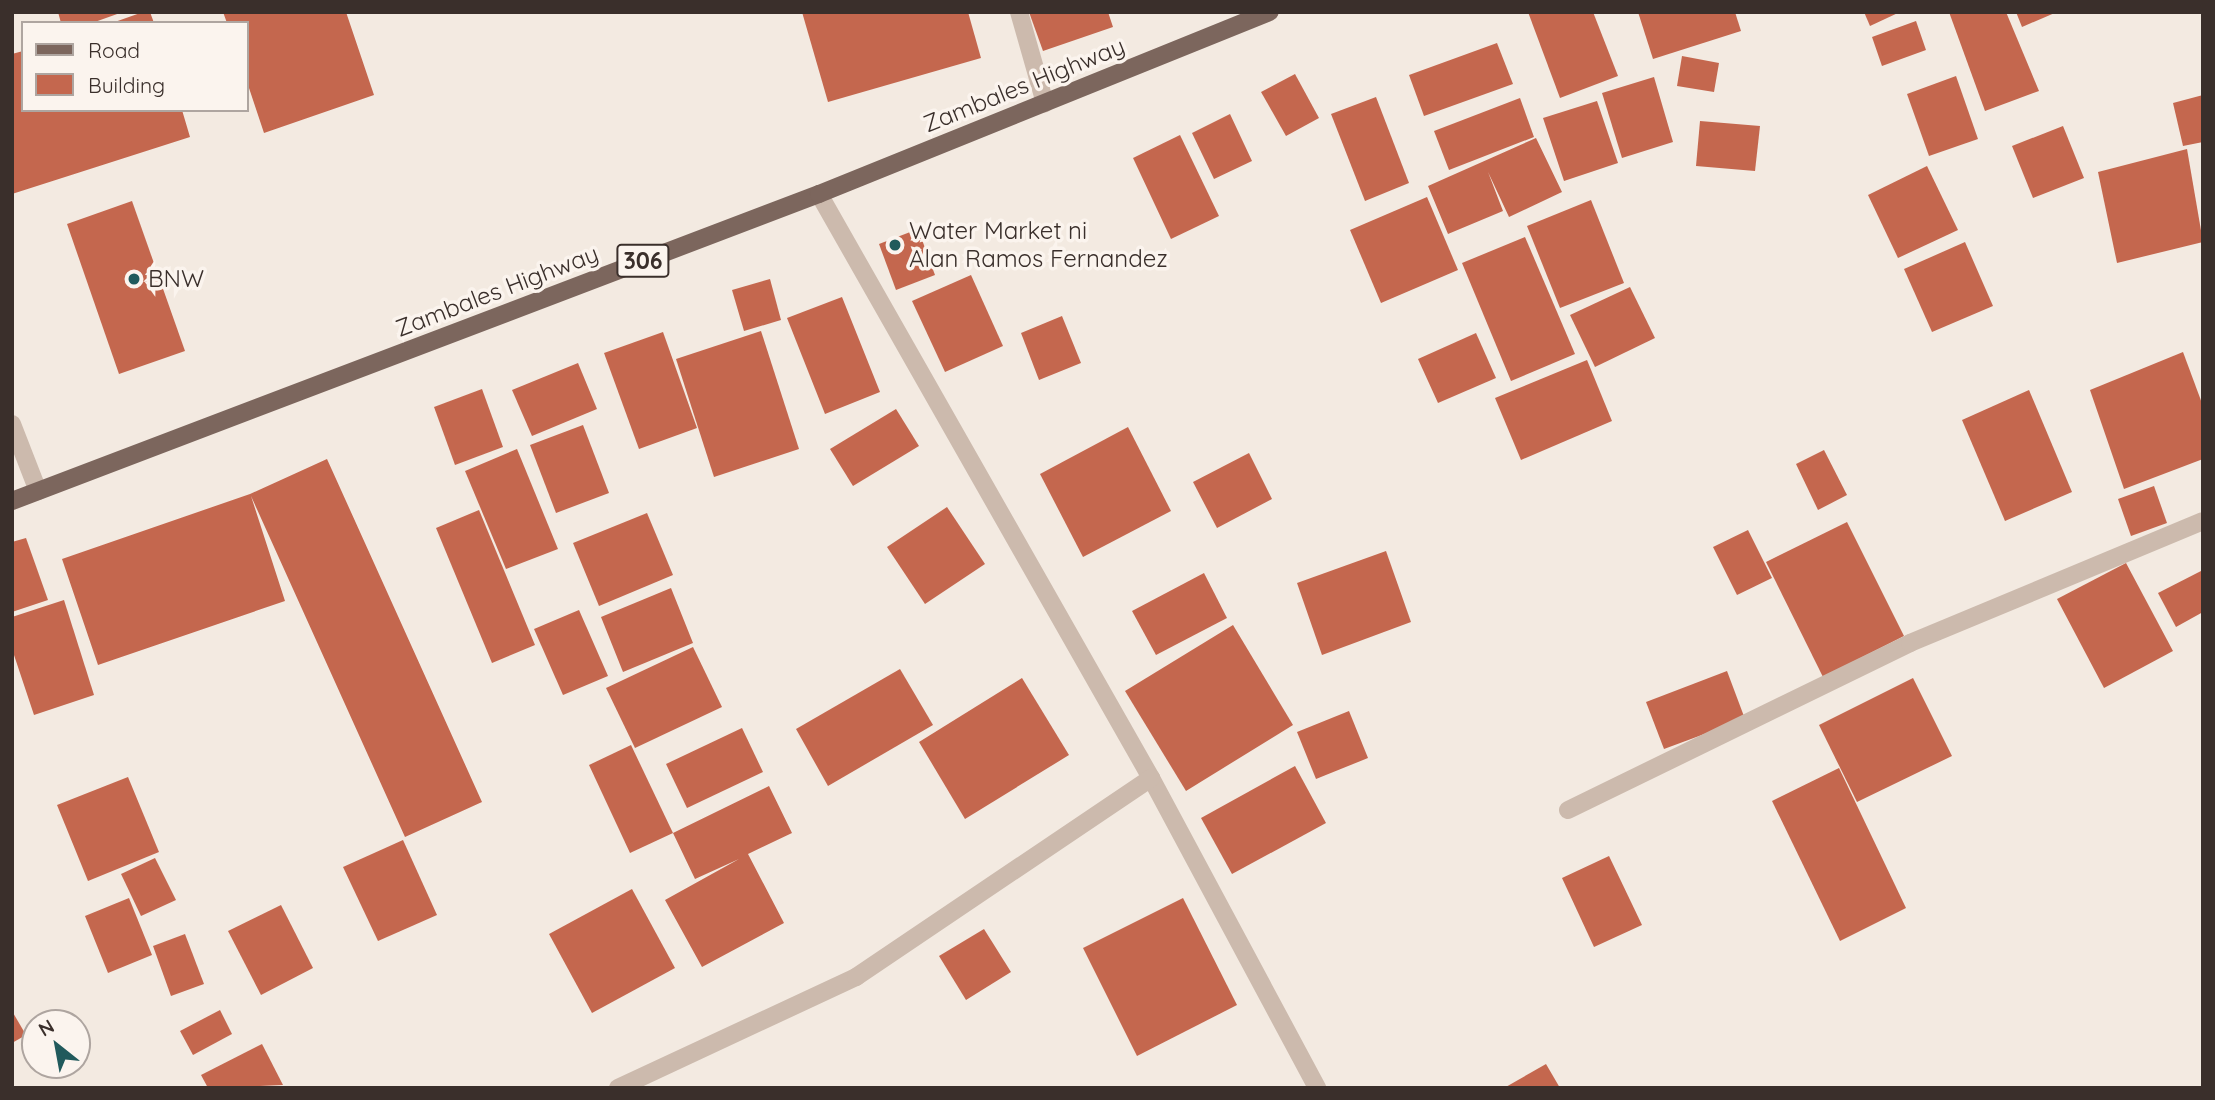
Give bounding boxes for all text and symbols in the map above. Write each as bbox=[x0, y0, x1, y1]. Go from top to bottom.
legend bbox=[21, 21, 248, 112]
street label: Zambales Highway bbox=[919, 31, 1129, 139]
text: Road bbox=[88, 37, 140, 63]
text: Building bbox=[88, 72, 165, 98]
place label: Water Market ni Alan Ramos Fernandez bbox=[909, 217, 1168, 273]
marker: Water Market ni Alan Ramos Fernandez bbox=[887, 237, 903, 253]
street label: Zambales Highway bbox=[391, 239, 603, 343]
road number: 306 bbox=[615, 242, 671, 280]
place label: BNW bbox=[148, 265, 204, 293]
marker: BNW bbox=[126, 271, 142, 287]
north arrow bbox=[21, 1009, 91, 1079]
text: N bbox=[34, 1014, 58, 1042]

